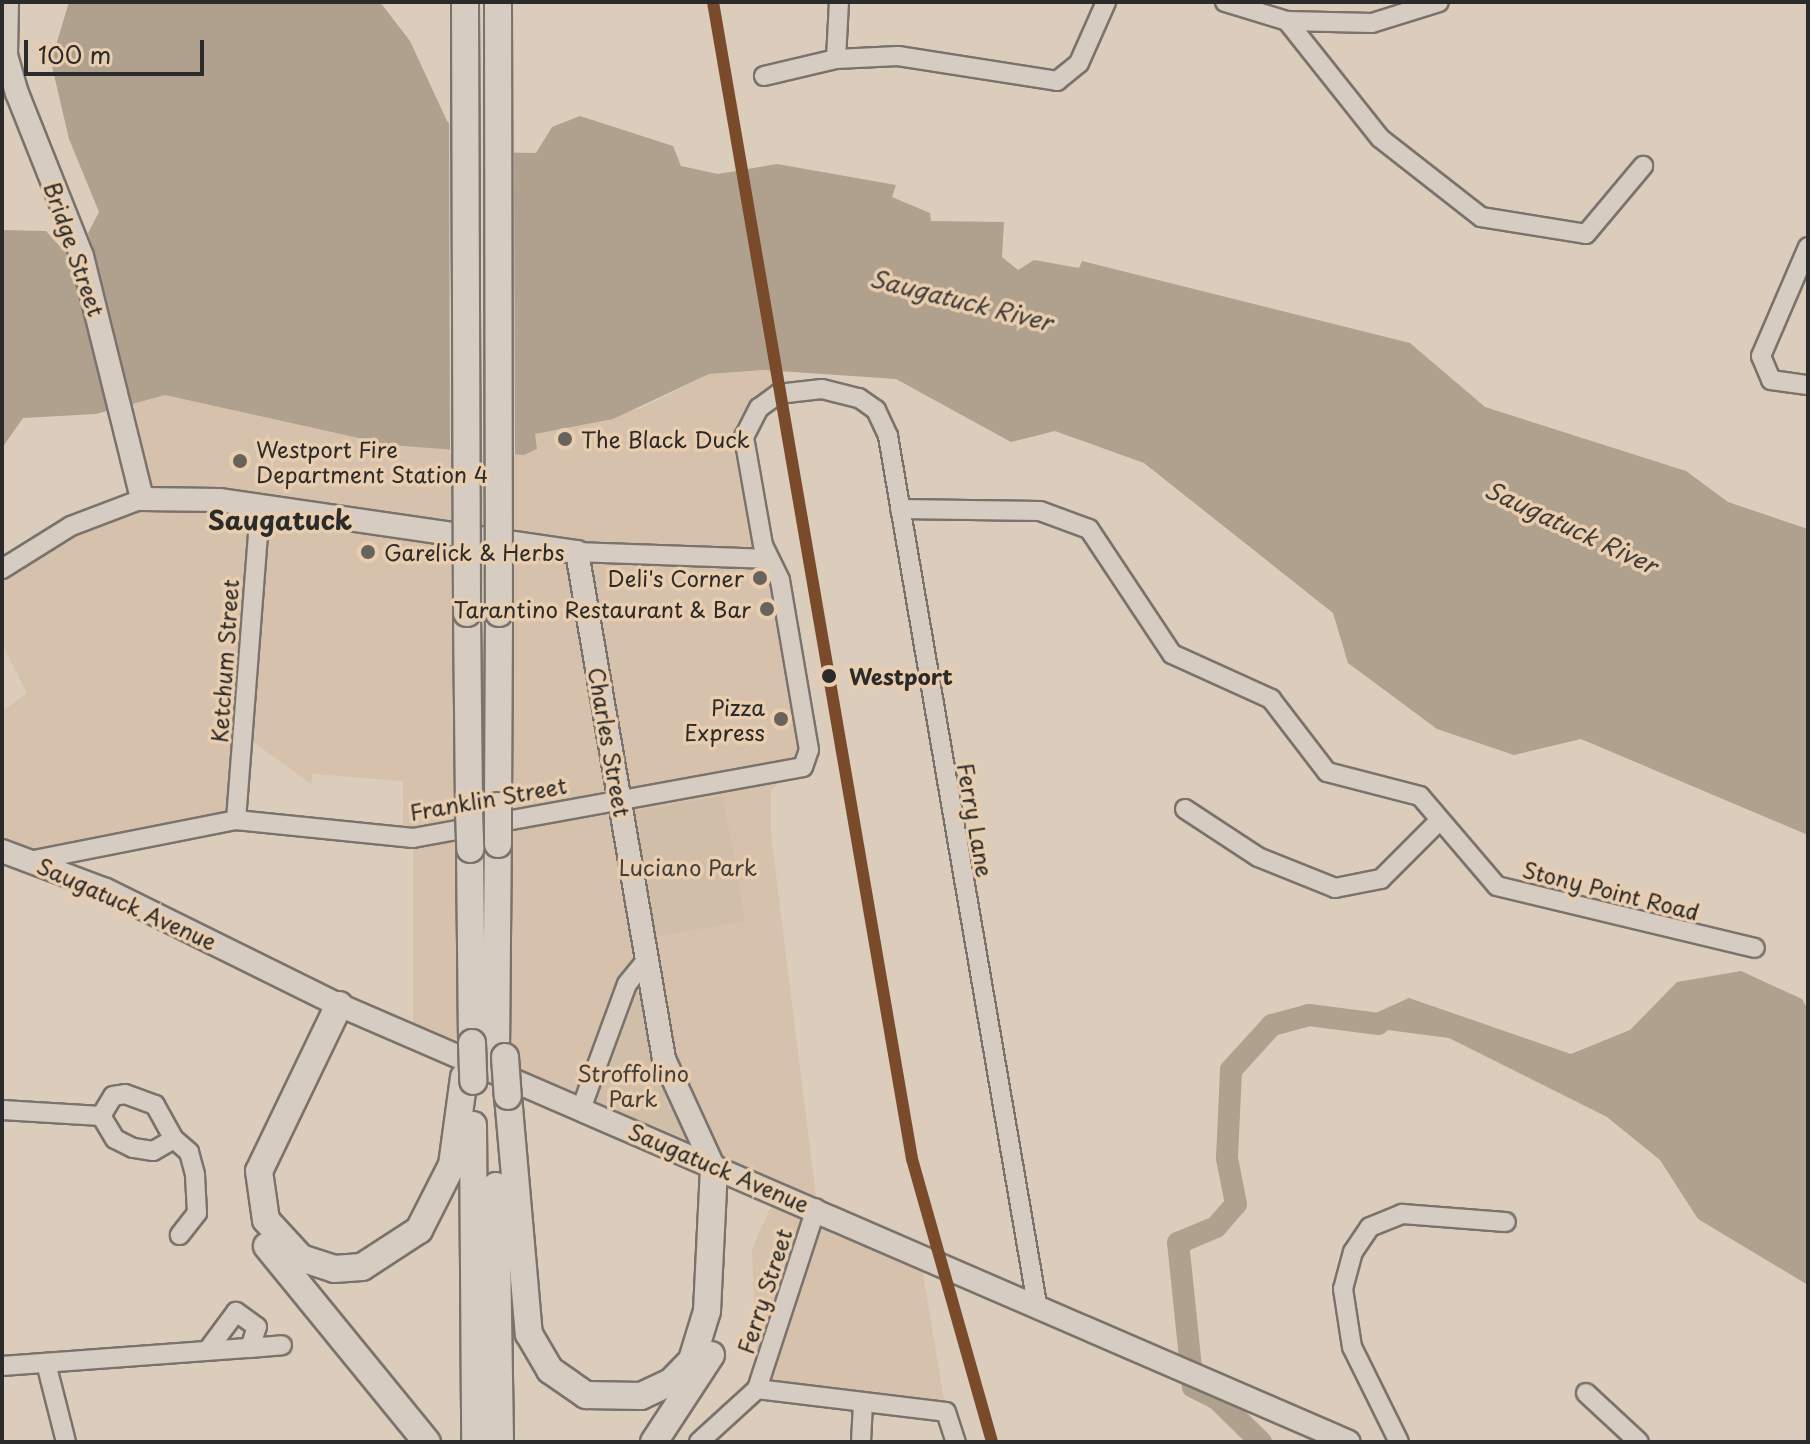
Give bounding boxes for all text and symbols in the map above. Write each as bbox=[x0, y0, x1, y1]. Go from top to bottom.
scale bar bbox=[28, 24, 208, 74]
text: 100 m bbox=[38, 36, 111, 72]
street label: Bridge Street bbox=[40, 178, 110, 320]
water label: Saugatuck River bbox=[866, 263, 1056, 337]
place label: The Black Duck bbox=[581, 426, 750, 452]
marker: The Black Duck bbox=[556, 430, 574, 448]
place label: Westport Fire Department Station 4 bbox=[256, 435, 489, 486]
marker: Westport Fire Department Station 4 bbox=[231, 452, 249, 470]
water label: Saugatuck River bbox=[1479, 474, 1663, 580]
district label: Saugatuck bbox=[208, 504, 352, 536]
place label: Garelick & Herbs bbox=[384, 539, 565, 565]
marker: Garelick & Herbs bbox=[359, 543, 377, 561]
place label: Deli's Corner bbox=[608, 565, 744, 591]
marker: Deli's Corner bbox=[751, 569, 769, 587]
street label: Ketchum Street bbox=[205, 578, 243, 744]
place label: Tarantino Restaurant & Bar bbox=[453, 596, 751, 622]
marker: Tarantino Restaurant & Bar bbox=[758, 600, 776, 618]
marker: Westport bbox=[816, 663, 842, 689]
place label: Westport bbox=[849, 663, 953, 689]
street label: Charles Street bbox=[584, 664, 636, 820]
place label: Pizza Express bbox=[684, 693, 765, 744]
marker: Pizza Express bbox=[772, 710, 790, 728]
street label: Ferry Lane bbox=[953, 761, 999, 879]
street label: Franklin Street bbox=[407, 771, 569, 825]
street label: Saugatuck Avenue bbox=[32, 851, 222, 955]
park label: Luciano Park bbox=[619, 854, 757, 880]
street label: Stony Point Road bbox=[1520, 855, 1702, 925]
park label: Stroffolino Park bbox=[577, 1059, 689, 1110]
street label: Saugatuck Avenue bbox=[624, 1117, 814, 1217]
street label: Ferry Street bbox=[731, 1225, 797, 1357]

